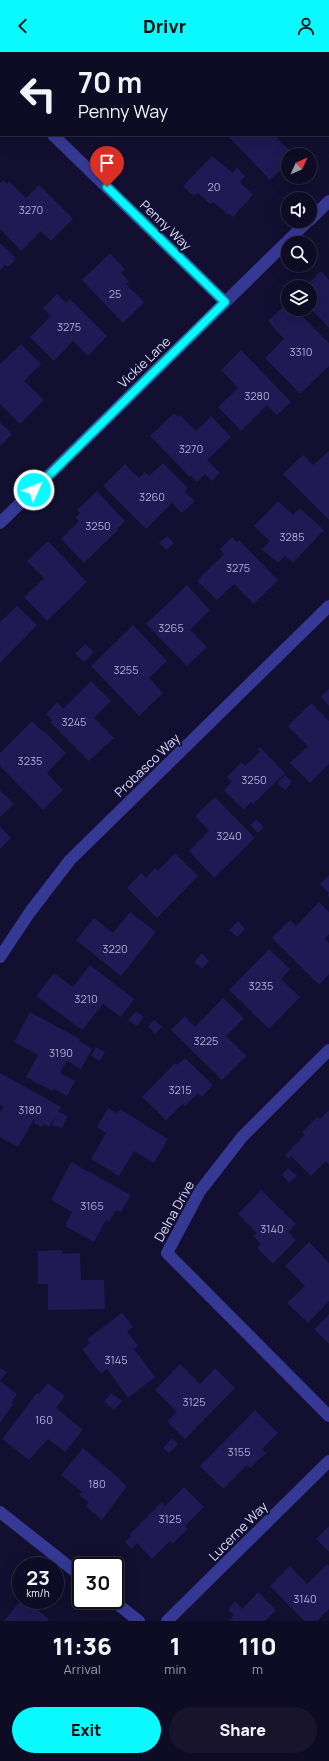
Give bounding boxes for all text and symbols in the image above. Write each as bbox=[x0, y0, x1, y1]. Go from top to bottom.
text: Drivr bbox=[143, 14, 186, 38]
icon: back bbox=[12, 15, 34, 37]
icon: person bbox=[295, 15, 317, 37]
text: 70 m bbox=[78, 63, 142, 101]
icon: left bbox=[12, 68, 64, 120]
text: Penny Way bbox=[78, 99, 168, 123]
pin bbox=[90, 146, 124, 187]
north arrow bbox=[281, 148, 317, 184]
map controls bbox=[281, 148, 317, 316]
icon: arrive bbox=[96, 152, 118, 174]
house number: 20 bbox=[208, 179, 220, 194]
button: sound bbox=[281, 192, 317, 228]
street label: Penny Way bbox=[136, 196, 196, 254]
house number: 3270 bbox=[19, 202, 43, 217]
button: search bbox=[281, 236, 317, 272]
button: layers bbox=[281, 280, 317, 316]
house number: 25 bbox=[109, 286, 121, 301]
house number: 3275 bbox=[57, 319, 81, 334]
street label: Vickie Lane bbox=[114, 332, 175, 392]
house number: 3310 bbox=[289, 344, 313, 359]
house number: 3280 bbox=[244, 388, 270, 403]
house number: 3270 bbox=[179, 441, 203, 456]
position arrow bbox=[13, 469, 55, 511]
house number: 3260 bbox=[139, 489, 165, 504]
house number: 3250 bbox=[85, 518, 111, 533]
house number: 3285 bbox=[279, 529, 305, 544]
house number: 3275 bbox=[226, 560, 250, 575]
house number: 3265 bbox=[158, 620, 184, 635]
house number: 3255 bbox=[113, 662, 139, 677]
house number: 3245 bbox=[62, 714, 86, 729]
street label: Probasco Way bbox=[110, 729, 184, 801]
house number: 3235 bbox=[18, 753, 42, 768]
house number: 3250 bbox=[241, 772, 267, 787]
house number: 3240 bbox=[216, 828, 242, 843]
house number: 3220 bbox=[102, 941, 128, 956]
house number: 3235 bbox=[249, 978, 273, 993]
house number: 3210 bbox=[74, 991, 98, 1006]
house number: 3225 bbox=[194, 1033, 218, 1048]
house number: 3190 bbox=[49, 1045, 73, 1060]
house number: 3215 bbox=[169, 1082, 192, 1097]
house number: 3180 bbox=[18, 1102, 42, 1117]
street label: Delna Drive bbox=[150, 1177, 198, 1245]
house number: 3165 bbox=[80, 1198, 104, 1213]
house number: 3140 bbox=[260, 1221, 284, 1236]
house number: 3145 bbox=[104, 1352, 128, 1367]
house number: 3125 bbox=[183, 1394, 206, 1409]
house number: 160 bbox=[35, 1412, 53, 1427]
house number: 3155 bbox=[227, 1444, 251, 1459]
house number: 180 bbox=[88, 1476, 106, 1491]
street label: Lucerne Way bbox=[204, 1497, 272, 1565]
house number: 3125 bbox=[159, 1511, 182, 1526]
speed limit sign: 30 bbox=[72, 1557, 124, 1609]
text: 23 bbox=[26, 1564, 50, 1591]
text: km/h bbox=[26, 1586, 50, 1600]
house number: 3140 bbox=[293, 1591, 317, 1606]
text: 11:36 bbox=[52, 1629, 112, 1662]
text: 1 bbox=[170, 1629, 181, 1662]
text: 110 bbox=[239, 1629, 277, 1662]
text: Arrival bbox=[64, 1660, 101, 1678]
text: min bbox=[164, 1660, 186, 1678]
text: m bbox=[252, 1660, 263, 1678]
button: Exit bbox=[12, 1707, 161, 1753]
button: Share bbox=[169, 1707, 317, 1753]

